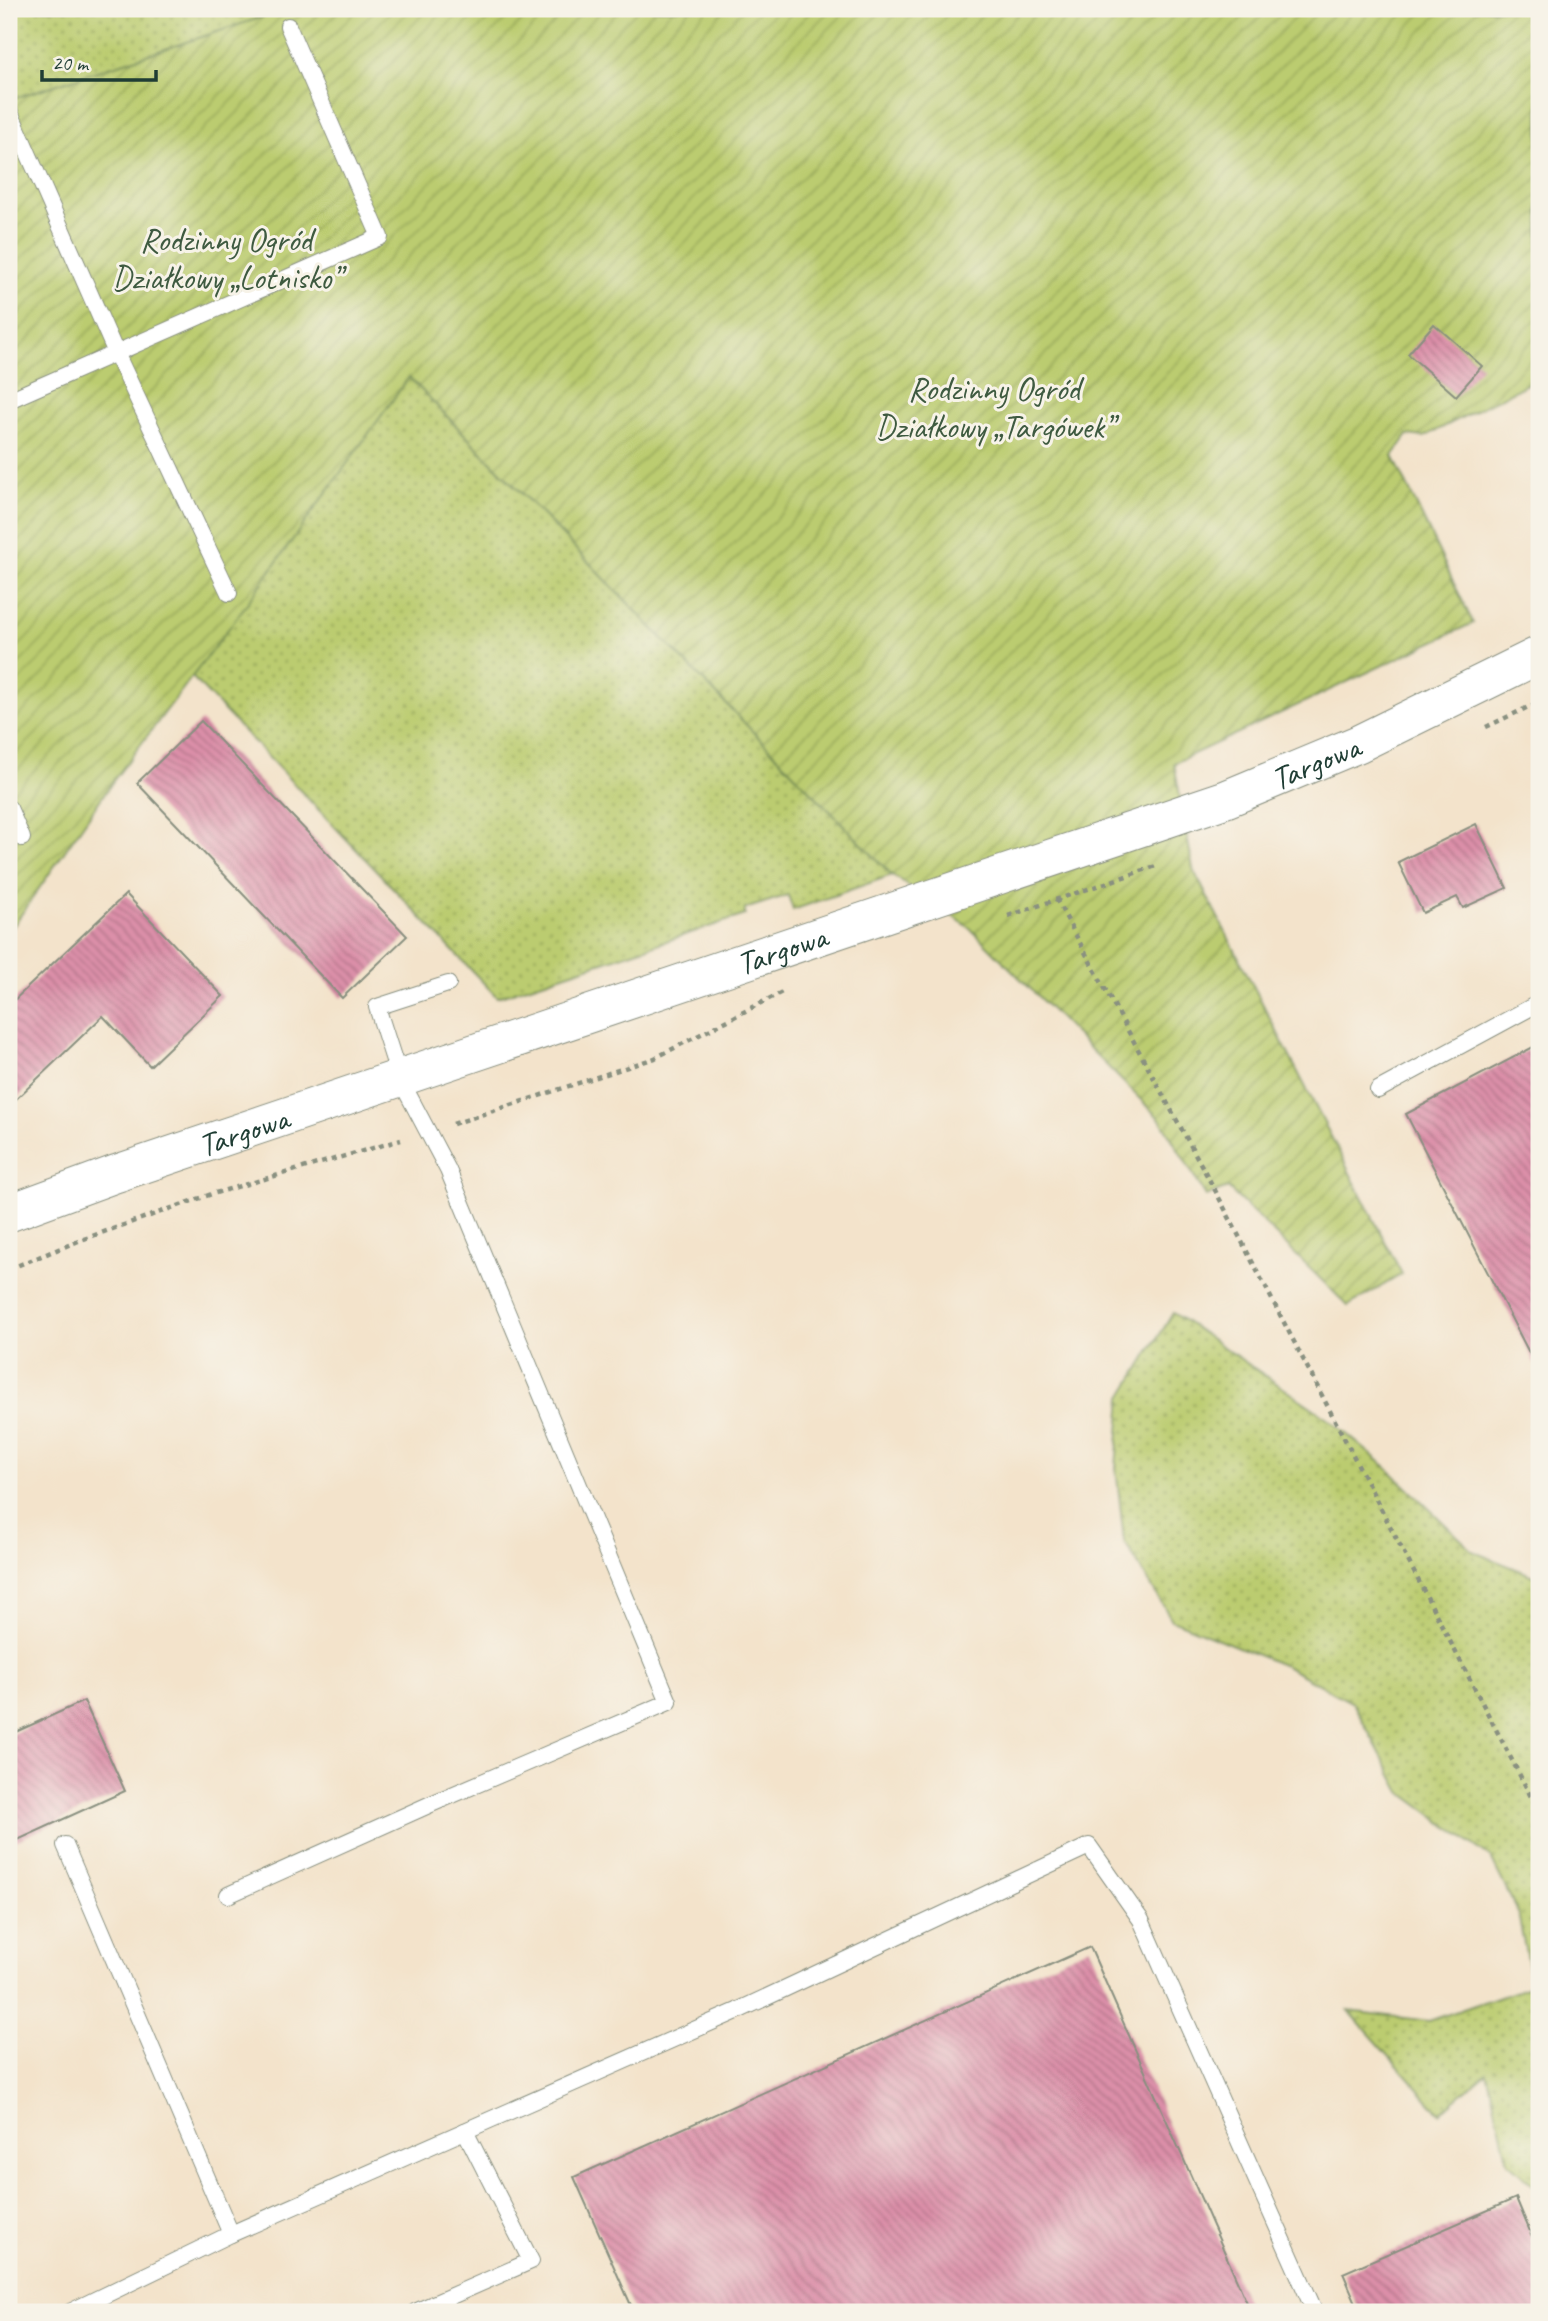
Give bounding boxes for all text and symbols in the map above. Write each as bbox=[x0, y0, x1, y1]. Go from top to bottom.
scale bar bbox=[42, 38, 156, 82]
text: 20 m bbox=[52, 50, 90, 76]
park label: Rodzinny Ogród Działkowy „Lotnisko” bbox=[112, 219, 347, 299]
park label: Rodzinny Ogród Działkowy „Targówek” bbox=[875, 368, 1120, 448]
street label: Targowa bbox=[1265, 725, 1368, 800]
street label: Targowa bbox=[731, 915, 834, 985]
street label: Targowa bbox=[193, 1096, 296, 1166]

